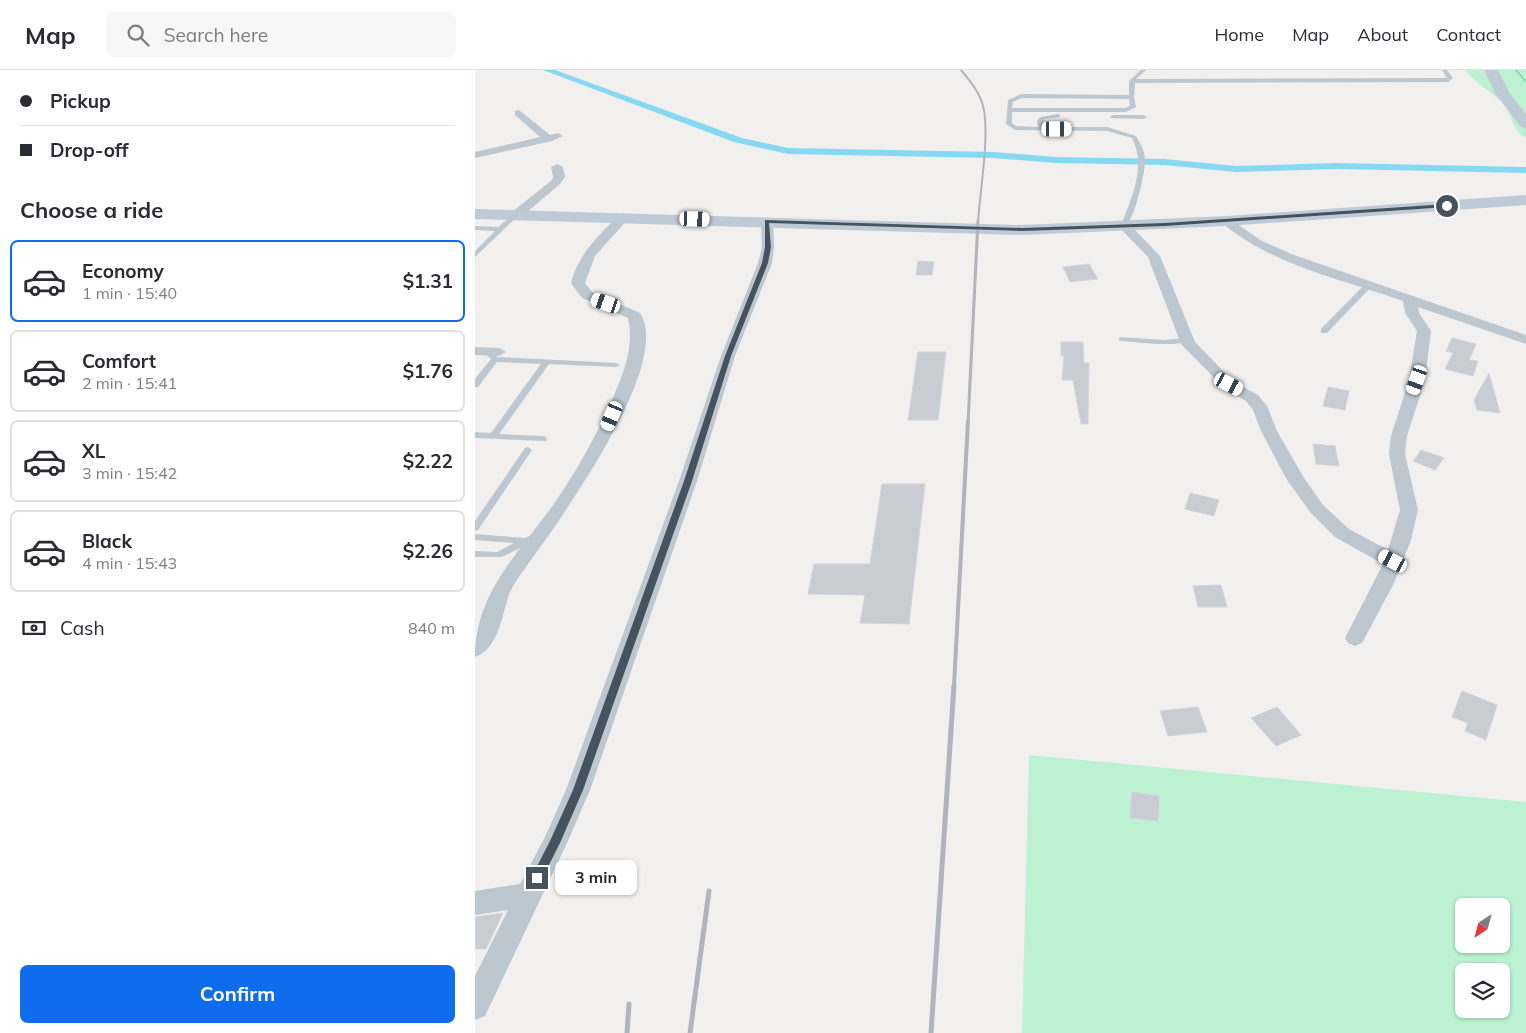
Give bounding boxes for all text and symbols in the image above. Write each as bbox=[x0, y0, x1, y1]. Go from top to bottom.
search box bbox=[106, 12, 456, 57]
text: Map bbox=[25, 20, 76, 50]
icon: search bbox=[124, 21, 152, 49]
text: Search here bbox=[164, 23, 268, 47]
text: Home bbox=[1214, 23, 1264, 46]
text: Map bbox=[1292, 23, 1329, 46]
text: About bbox=[1357, 23, 1408, 46]
text: Contact bbox=[1436, 23, 1501, 46]
text: Pickup bbox=[50, 89, 111, 113]
car bbox=[1042, 122, 1072, 137]
text: Drop-off bbox=[50, 138, 128, 162]
route start bbox=[1436, 195, 1458, 217]
text: Choose a ride bbox=[20, 196, 163, 224]
car bbox=[679, 211, 710, 227]
icon: car bbox=[22, 259, 67, 304]
text: Economy bbox=[82, 259, 164, 283]
text: $1.31 bbox=[403, 269, 453, 293]
text: 1 min · 15:40 bbox=[82, 283, 177, 303]
car bbox=[589, 291, 622, 315]
icon: car bbox=[22, 349, 67, 394]
text: Comfort bbox=[82, 349, 156, 373]
text: $1.76 bbox=[403, 359, 453, 383]
car bbox=[1404, 363, 1429, 397]
car bbox=[1212, 371, 1245, 397]
text: 2 min · 15:41 bbox=[82, 373, 177, 393]
car bbox=[599, 399, 624, 433]
icon: car bbox=[22, 439, 67, 484]
text: XL bbox=[82, 439, 105, 463]
text: $2.22 bbox=[403, 449, 453, 473]
text: 3 min · 15:42 bbox=[82, 463, 177, 483]
icon: car bbox=[22, 529, 67, 574]
text: Black bbox=[82, 529, 132, 553]
text: $2.26 bbox=[403, 539, 453, 563]
car bbox=[1376, 548, 1409, 574]
text: 4 min · 15:43 bbox=[82, 553, 177, 573]
icon: cash bbox=[20, 614, 48, 642]
text: Cash bbox=[60, 616, 105, 640]
text: 840 m bbox=[408, 618, 455, 638]
callout: 3 min bbox=[555, 860, 637, 896]
route end bbox=[526, 867, 548, 889]
text: 3 min bbox=[575, 867, 617, 887]
north arrow bbox=[1455, 898, 1510, 952]
map controls bbox=[1455, 898, 1510, 1018]
button: layers bbox=[1455, 963, 1510, 1018]
button: Confirm bbox=[20, 965, 455, 1023]

